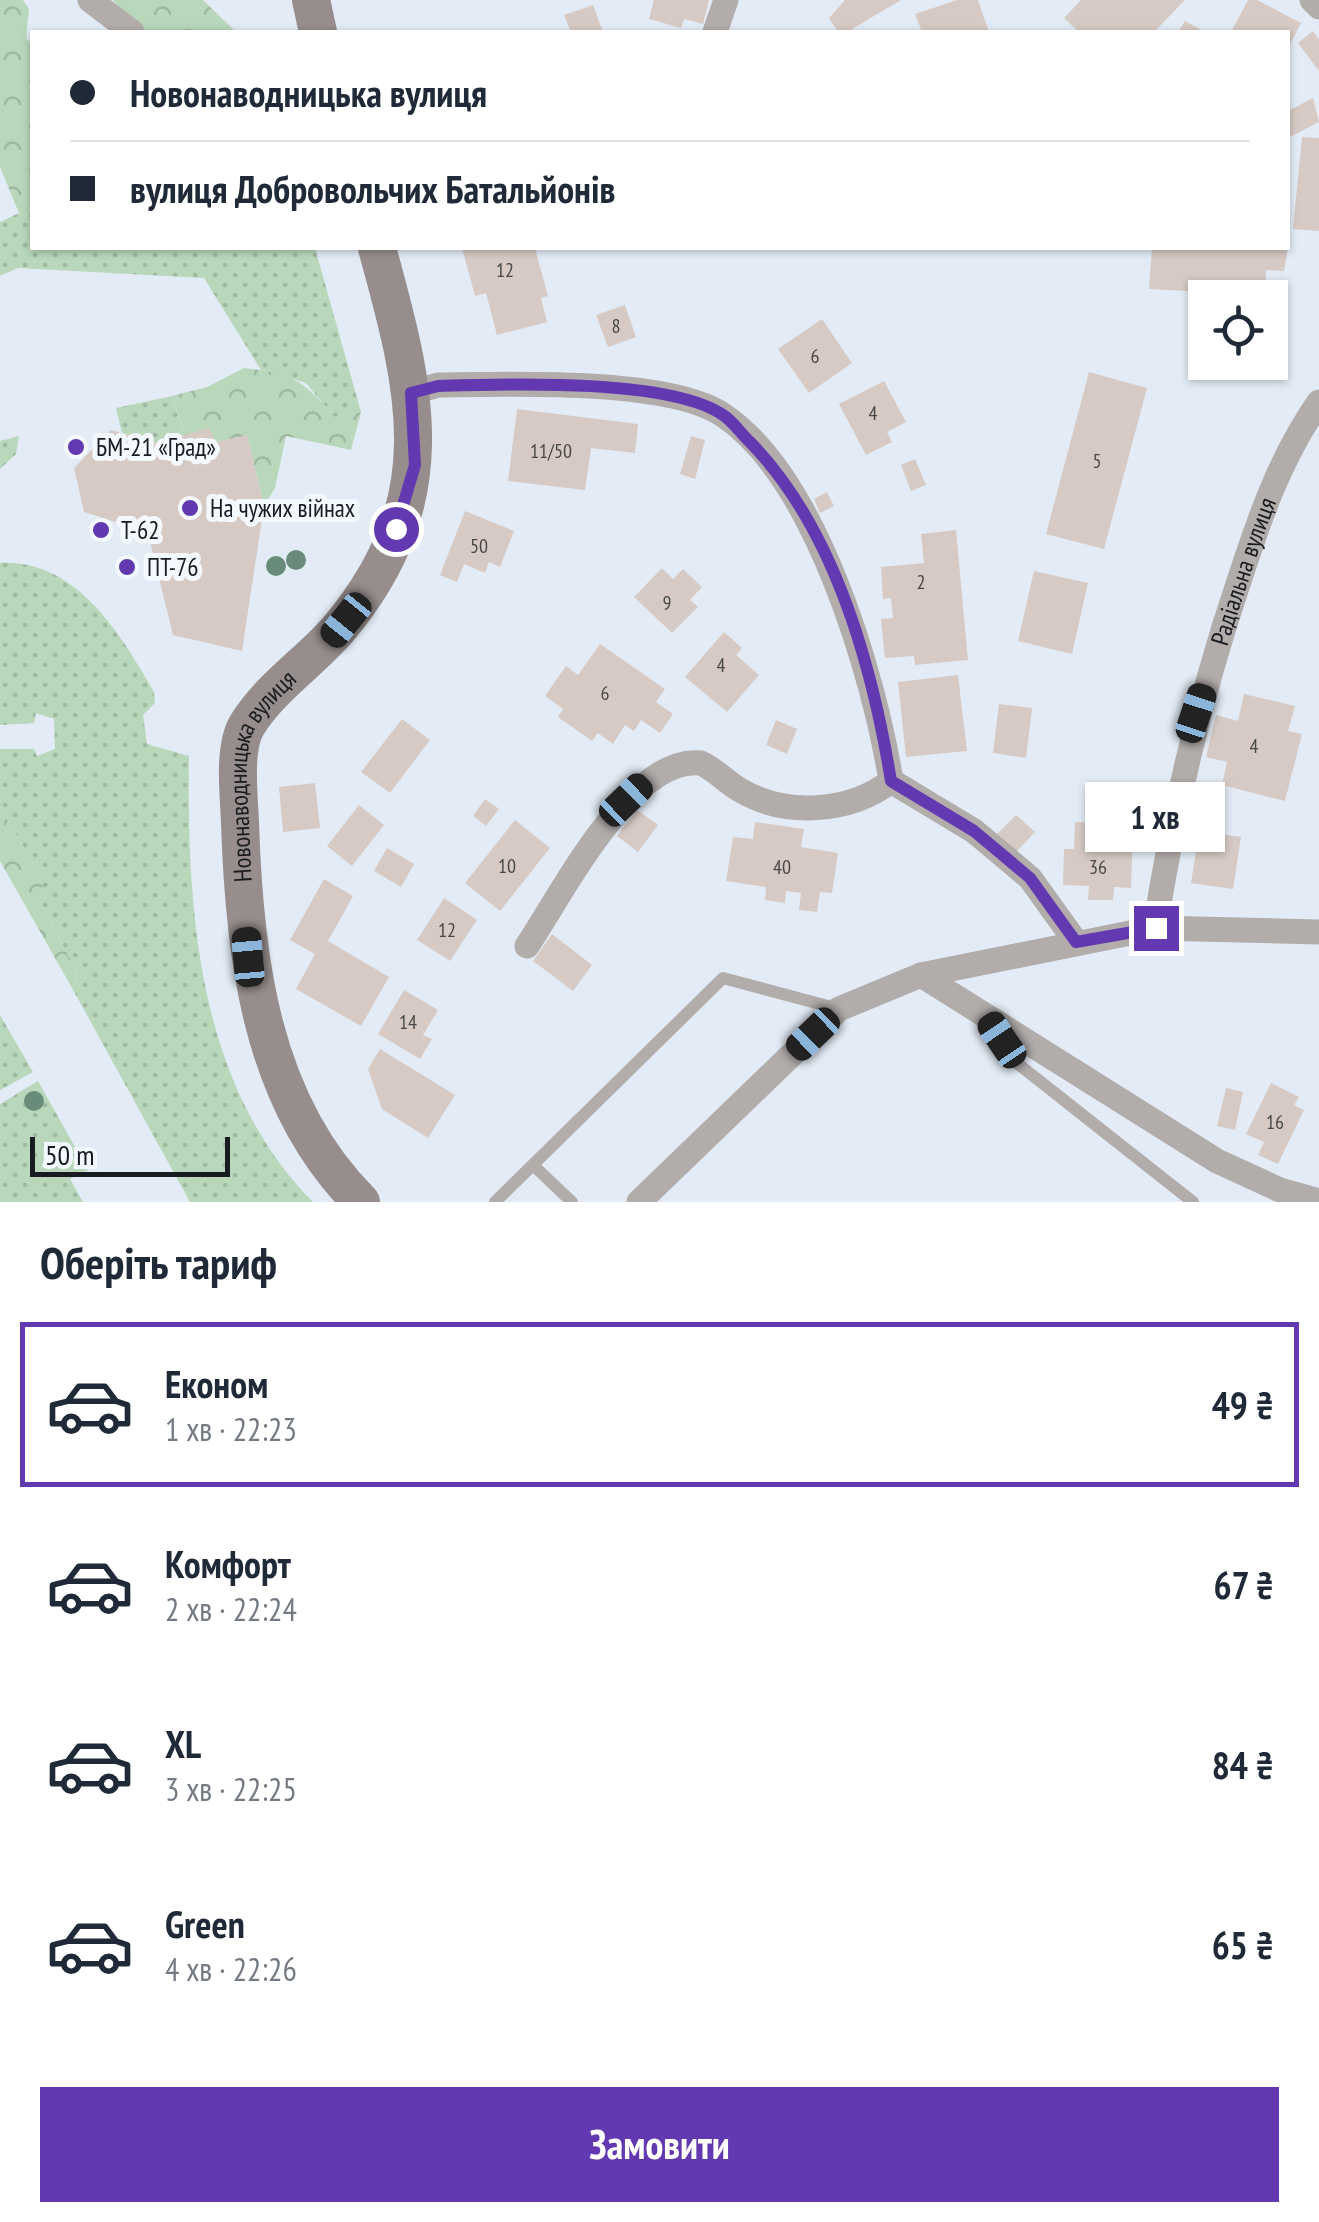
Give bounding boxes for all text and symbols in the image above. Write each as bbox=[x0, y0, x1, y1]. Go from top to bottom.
text: Новонаводницька вулиця bbox=[130, 68, 487, 117]
text: вулиця Добровольчих Батальйонів bbox=[130, 164, 615, 213]
house number: 12 bbox=[496, 257, 514, 283]
map controls bbox=[1188, 280, 1288, 380]
button: locate bbox=[1188, 280, 1288, 380]
house number: 8 bbox=[612, 313, 621, 339]
house number: 6 bbox=[811, 343, 820, 369]
house number: 4 bbox=[869, 400, 878, 426]
place label: БМ-21 «Град» bbox=[96, 431, 216, 463]
marker: БМ-21 «Град» bbox=[65, 436, 87, 458]
house number: 11/50 bbox=[530, 438, 572, 464]
house number: 5 bbox=[1093, 448, 1102, 474]
place label: На чужих війнах bbox=[210, 492, 355, 524]
street label: Радіальна вулиця bbox=[1203, 493, 1283, 649]
marker: На чужих війнах bbox=[179, 497, 201, 519]
route start bbox=[374, 507, 419, 552]
place label: Т-62 bbox=[121, 514, 159, 546]
marker: Т-62 bbox=[90, 519, 112, 541]
house number: 50 bbox=[470, 533, 488, 559]
place label: ПТ-76 bbox=[147, 551, 199, 583]
marker: ПТ-76 bbox=[116, 556, 138, 578]
house number: 2 bbox=[917, 569, 926, 595]
car bbox=[315, 587, 377, 653]
house number: 9 bbox=[663, 590, 672, 616]
house number: 4 bbox=[717, 652, 726, 678]
street label: Новонаводницька вулиця bbox=[222, 663, 303, 883]
house number: 6 bbox=[601, 680, 610, 706]
car bbox=[1172, 680, 1220, 746]
house number: 4 bbox=[1250, 733, 1259, 759]
car bbox=[594, 768, 658, 832]
callout: 1 хв bbox=[1086, 783, 1226, 853]
text: 1 хв bbox=[1130, 796, 1180, 838]
house number: 10 bbox=[498, 853, 516, 879]
house number: 40 bbox=[773, 854, 791, 880]
house number: 36 bbox=[1089, 854, 1107, 880]
route end bbox=[1134, 906, 1179, 951]
house number: 12 bbox=[438, 917, 456, 943]
car bbox=[230, 926, 266, 988]
car bbox=[781, 1002, 845, 1066]
car bbox=[973, 1007, 1031, 1073]
house number: 14 bbox=[399, 1009, 417, 1035]
house number: 16 bbox=[1266, 1109, 1284, 1135]
scale bar bbox=[30, 1132, 230, 1176]
text: 50 m bbox=[45, 1136, 94, 1173]
text: Оберіть тариф bbox=[40, 1233, 277, 1291]
text: Економ bbox=[165, 1359, 268, 1408]
icon: car bbox=[45, 1360, 135, 1450]
text: 49 ₴ bbox=[1212, 1380, 1274, 1429]
text: 1 хв · 22:23 bbox=[165, 1408, 297, 1450]
text: Комфорт bbox=[165, 1539, 291, 1588]
icon: car bbox=[45, 1540, 135, 1630]
text: 67 ₴ bbox=[1213, 1560, 1274, 1609]
text: 2 хв · 22:24 bbox=[165, 1588, 297, 1630]
text: XL bbox=[165, 1719, 201, 1768]
icon: car bbox=[45, 1720, 135, 1810]
text: 84 ₴ bbox=[1212, 1740, 1274, 1789]
text: 3 хв · 22:25 bbox=[165, 1768, 297, 1810]
text: Green bbox=[165, 1899, 245, 1948]
icon: car bbox=[45, 1900, 135, 1990]
text: 65 ₴ bbox=[1212, 1920, 1274, 1969]
text: 4 хв · 22:26 bbox=[165, 1948, 297, 1990]
button: Замовити bbox=[40, 2087, 1279, 2202]

